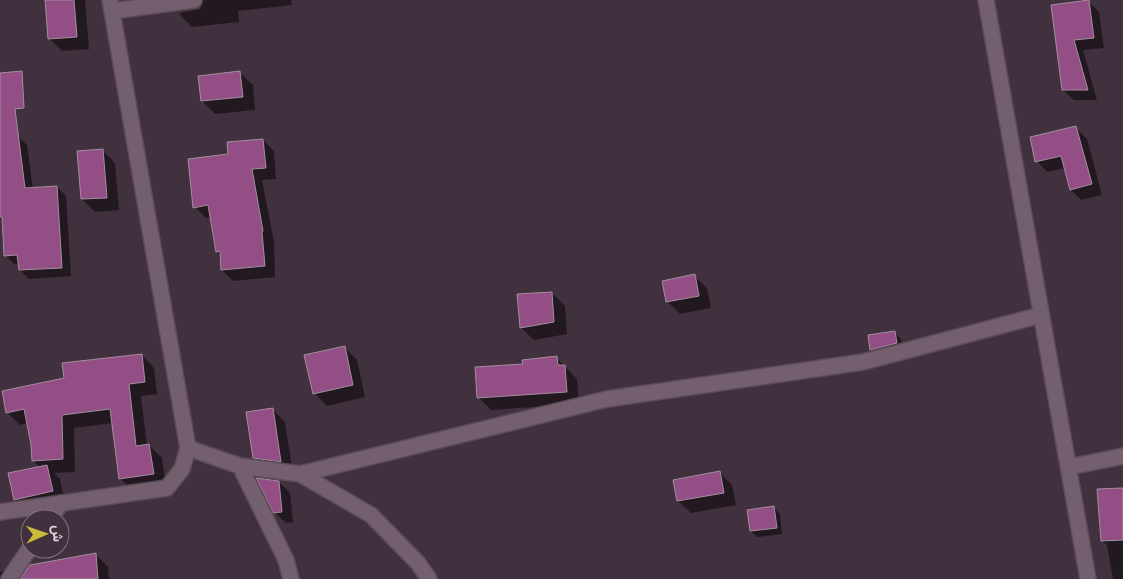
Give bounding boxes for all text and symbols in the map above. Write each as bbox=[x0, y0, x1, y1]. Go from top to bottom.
north arrow bbox=[20, 509, 70, 559]
text: ش bbox=[47, 525, 67, 543]

